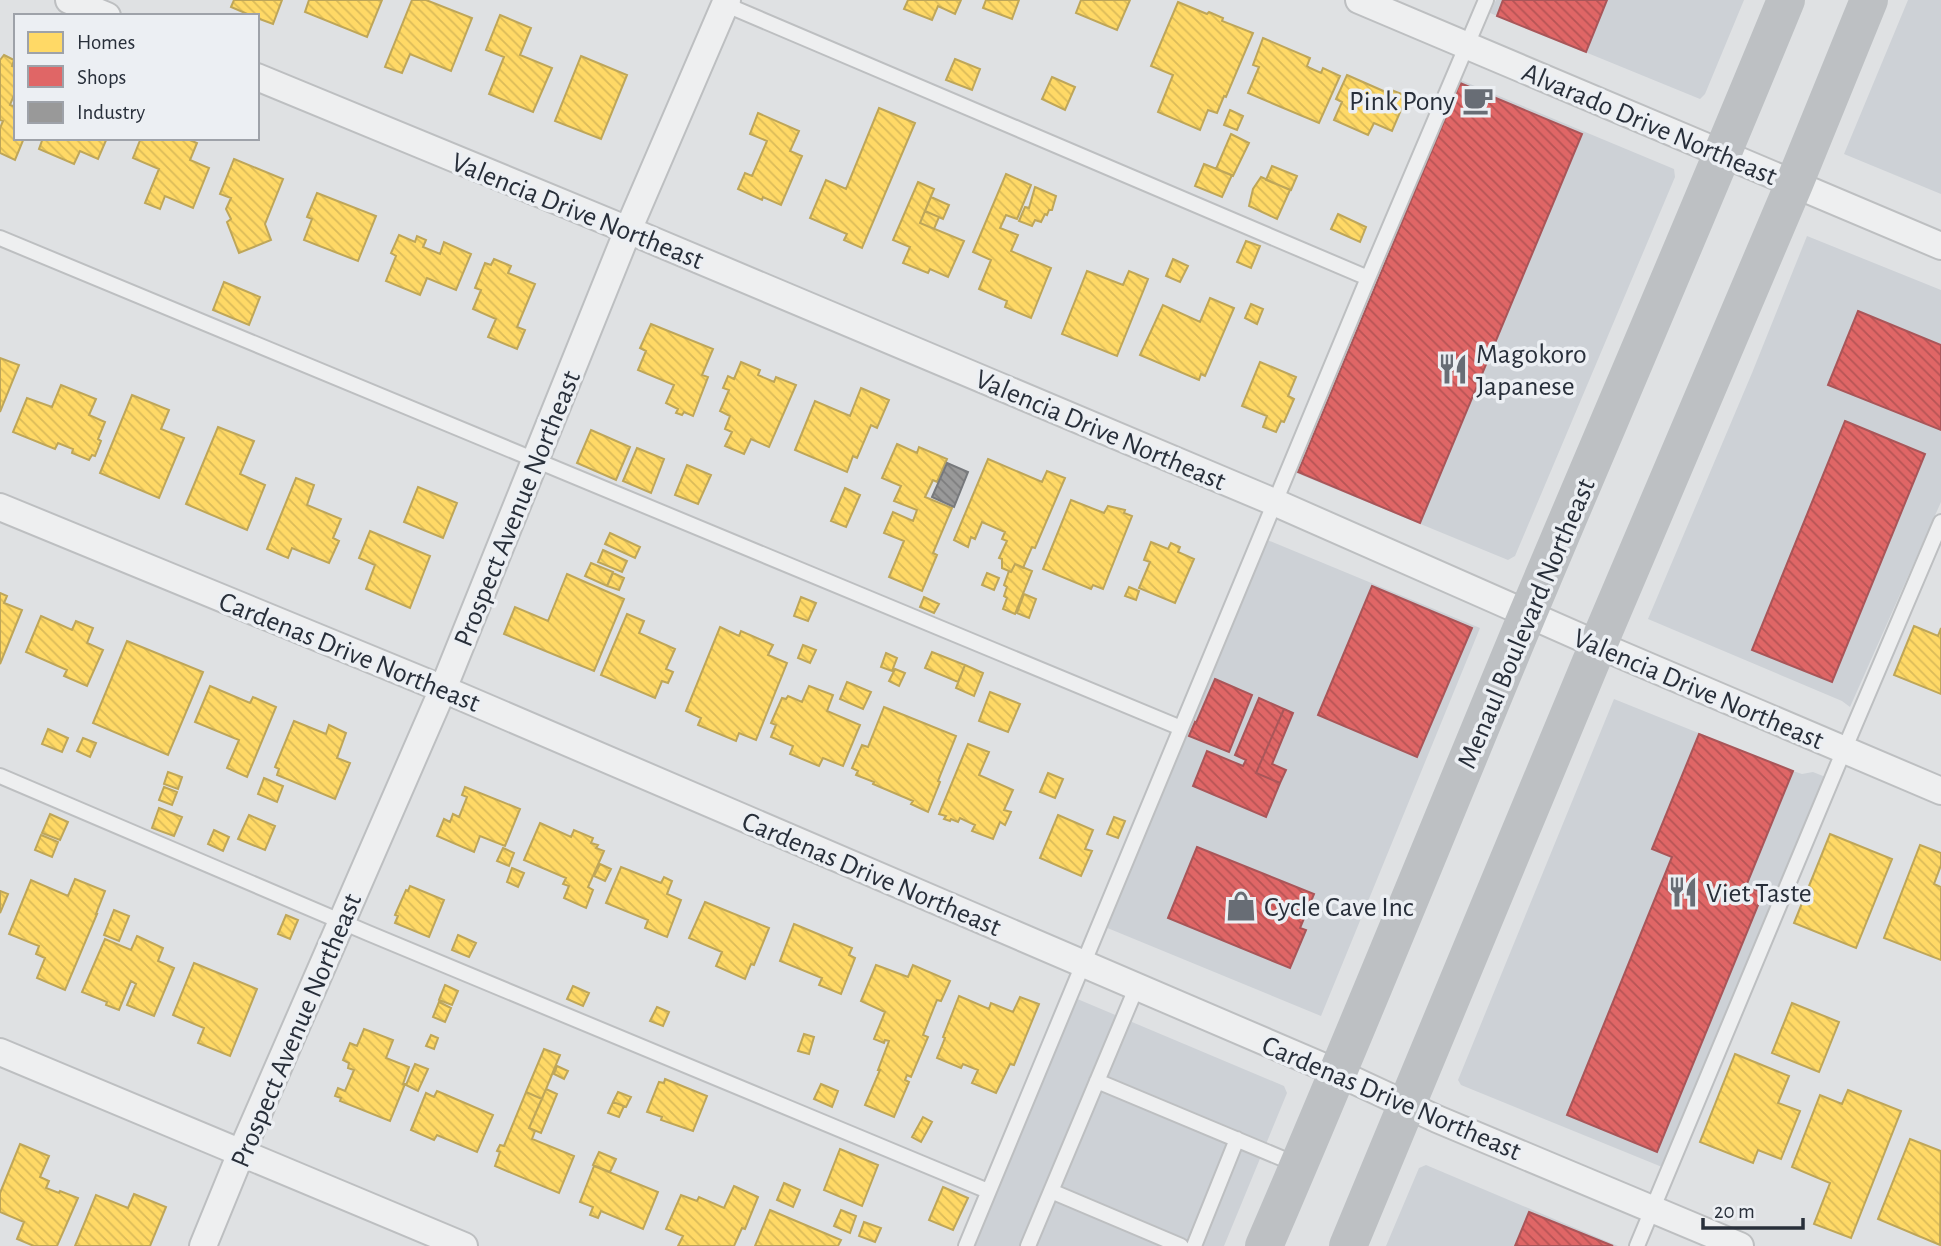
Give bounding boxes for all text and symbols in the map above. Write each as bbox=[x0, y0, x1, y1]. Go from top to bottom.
legend bbox=[14, 14, 259, 140]
text: Homes bbox=[77, 32, 135, 53]
street label: Alvarado Drive Northeast bbox=[1518, 58, 1781, 191]
text: Shops bbox=[77, 67, 126, 88]
cafe icon: Pink Pony bbox=[1461, 83, 1495, 117]
place label: Pink Pony bbox=[1349, 88, 1455, 116]
text: Industry bbox=[77, 102, 145, 123]
street label: Valencia Drive Northeast bbox=[447, 148, 707, 275]
place label: Magokoro Japanese bbox=[1476, 341, 1587, 401]
restaurant icon: Magokoro Japanese bbox=[1436, 352, 1470, 386]
street label: Valencia Drive Northeast bbox=[971, 365, 1230, 496]
street label: Prospect Avenue Northeast bbox=[450, 367, 586, 651]
street label: Menaul Boulevard Northeast bbox=[1453, 475, 1601, 773]
street label: Cardenas Drive Northeast bbox=[215, 588, 484, 718]
street label: Valencia Drive Northeast bbox=[1569, 624, 1828, 755]
street label: Cardenas Drive Northeast bbox=[738, 808, 1005, 942]
restaurant icon: Viet Taste bbox=[1666, 875, 1700, 909]
place label: Viet Taste bbox=[1706, 880, 1812, 908]
shop icon: Cycle Cave Inc bbox=[1224, 889, 1258, 923]
street label: Prospect Avenue Northeast bbox=[226, 890, 367, 1172]
place label: Cycle Cave Inc bbox=[1264, 894, 1414, 922]
street label: Cardenas Drive Northeast bbox=[1258, 1032, 1525, 1166]
scale bar bbox=[1703, 1186, 1803, 1230]
text: 20 m bbox=[1714, 1201, 1755, 1222]

